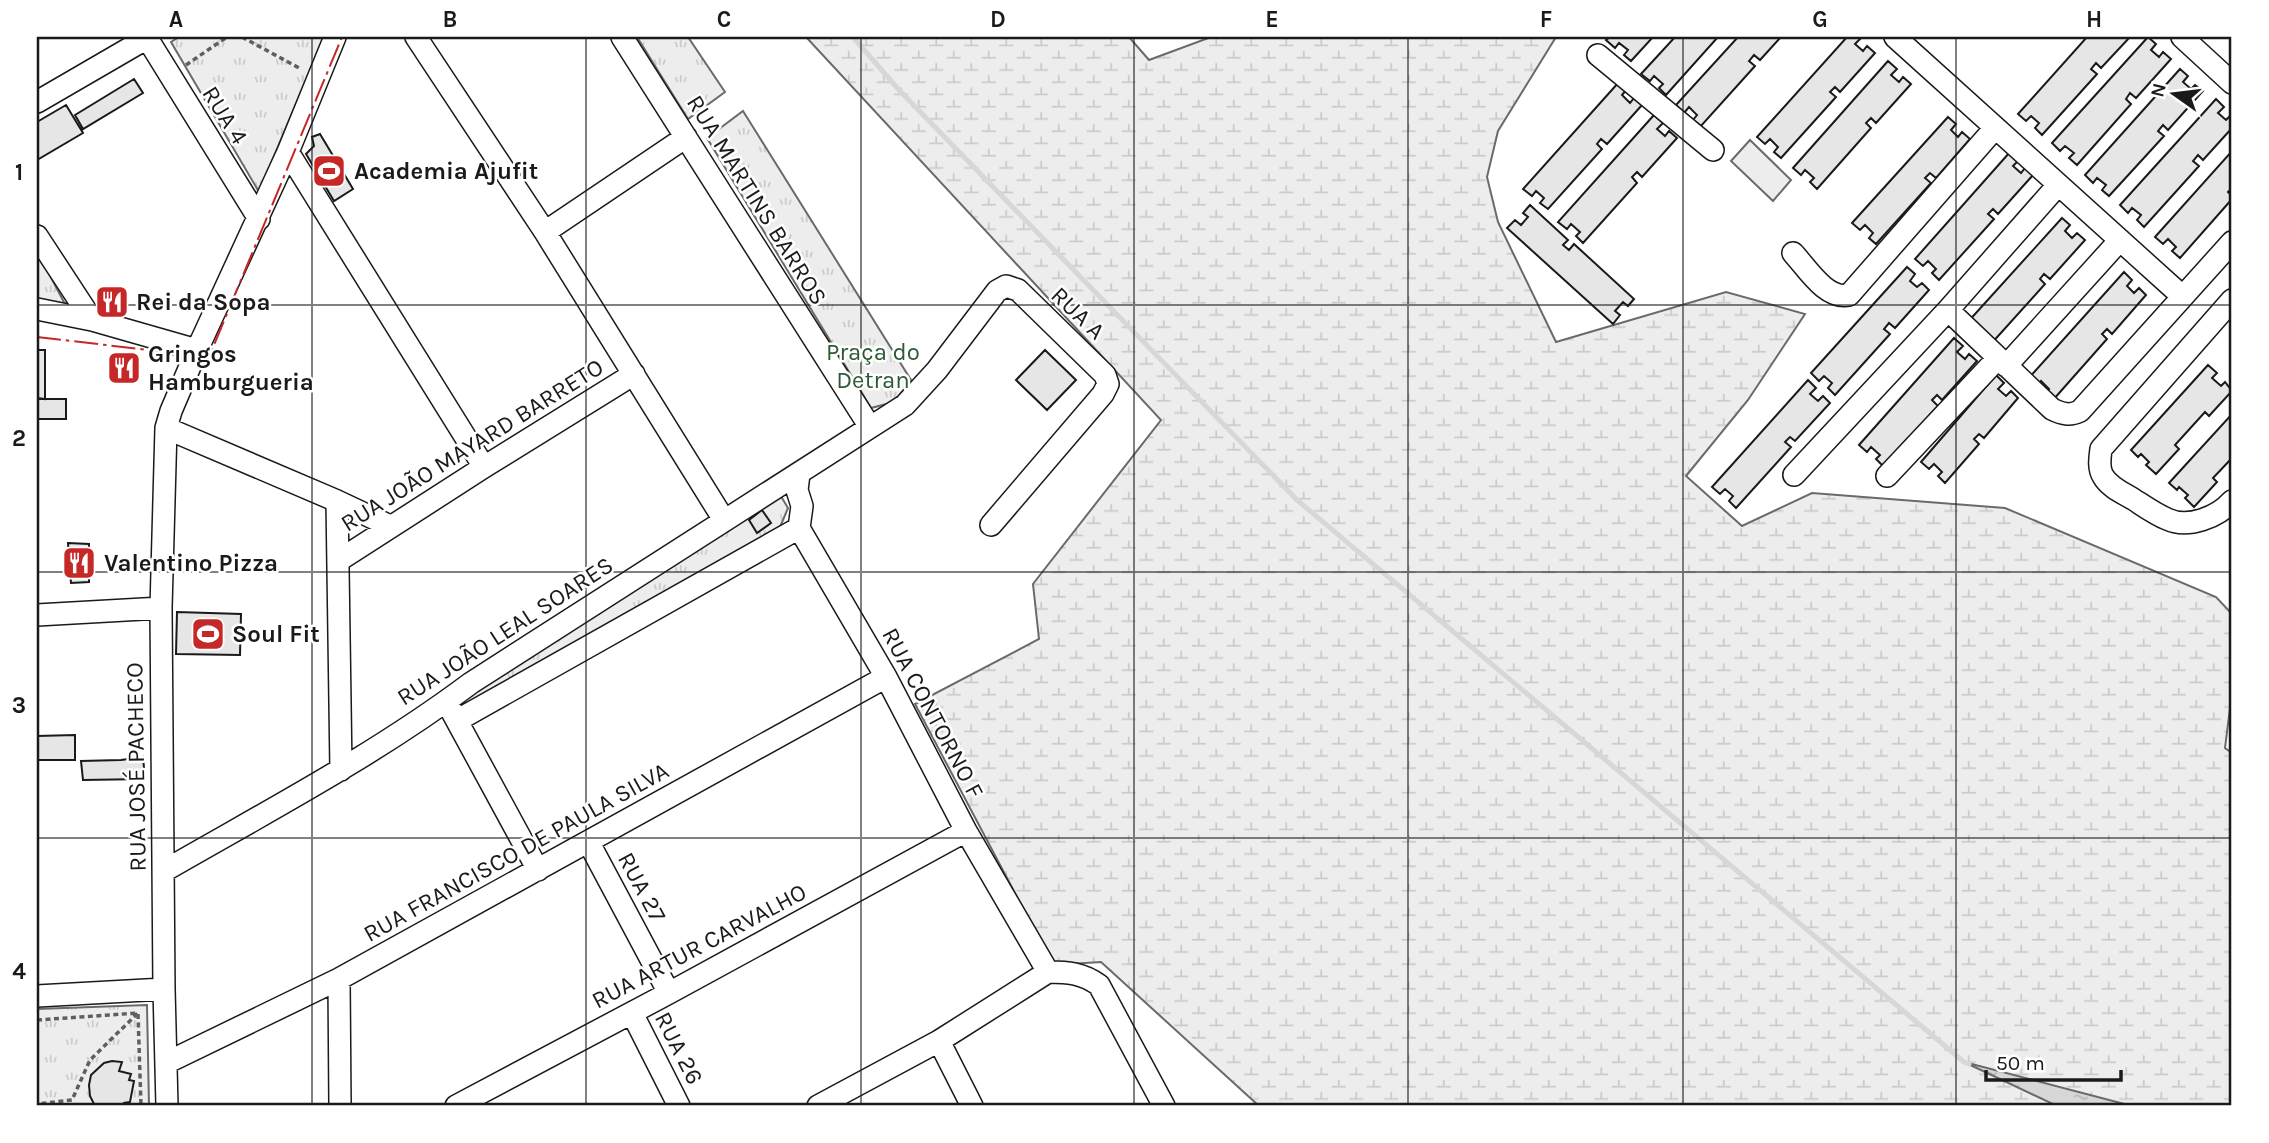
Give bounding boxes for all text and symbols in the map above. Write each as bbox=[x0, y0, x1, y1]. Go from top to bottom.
text: A bbox=[169, 6, 183, 33]
text: B bbox=[443, 6, 457, 33]
text: C bbox=[717, 6, 731, 33]
text: D bbox=[990, 6, 1006, 33]
text: E bbox=[1265, 6, 1279, 33]
text: F bbox=[1540, 6, 1552, 33]
text: G bbox=[1812, 6, 1828, 33]
text: H bbox=[2086, 6, 2102, 33]
north arrow bbox=[2140, 60, 2210, 130]
street label: RUA 4 bbox=[196, 81, 254, 149]
text: N bbox=[2146, 81, 2171, 99]
street label: RUA MARTINS BARROS bbox=[681, 90, 833, 310]
sports icon: Academia Ajufit bbox=[310, 152, 348, 190]
place label: Academia Ajufit bbox=[354, 157, 538, 185]
text: 1 bbox=[15, 159, 23, 186]
street label: RUA A bbox=[1045, 281, 1111, 345]
restaurant icon: Rei da Sopa bbox=[93, 283, 131, 321]
place label: Rei da Sopa bbox=[136, 288, 271, 316]
park label: Praça do Detran bbox=[826, 338, 920, 394]
place label: Gringos Hamburgueria bbox=[148, 340, 314, 396]
restaurant icon: Gringos Hamburgueria bbox=[105, 349, 143, 387]
street label: RUA JOÃO MAYARD BARRETO bbox=[336, 353, 608, 537]
text: 2 bbox=[12, 425, 26, 452]
restaurant icon: Valentino Pizza bbox=[60, 544, 98, 582]
place label: Valentino Pizza bbox=[104, 549, 278, 577]
street label: RUA JOÃO LEAL SOARES bbox=[392, 551, 618, 711]
sports icon: Soul Fit bbox=[189, 615, 227, 653]
place label: Soul Fit bbox=[232, 620, 320, 648]
street label: RUA CONTORNO F bbox=[876, 623, 990, 803]
street label: RUA JOSÉ PACHECO bbox=[119, 662, 152, 872]
text: 3 bbox=[12, 692, 26, 719]
street label: RUA FRANCISCO DE PAULA SILVA bbox=[358, 756, 674, 948]
street label: RUA 27 bbox=[612, 847, 672, 927]
street label: RUA ARTUR CARVALHO bbox=[587, 878, 811, 1014]
text: 4 bbox=[12, 958, 26, 985]
street label: RUA 26 bbox=[649, 1007, 709, 1089]
scale bar bbox=[1986, 1038, 2120, 1082]
text: 50 m bbox=[1996, 1051, 2045, 1075]

